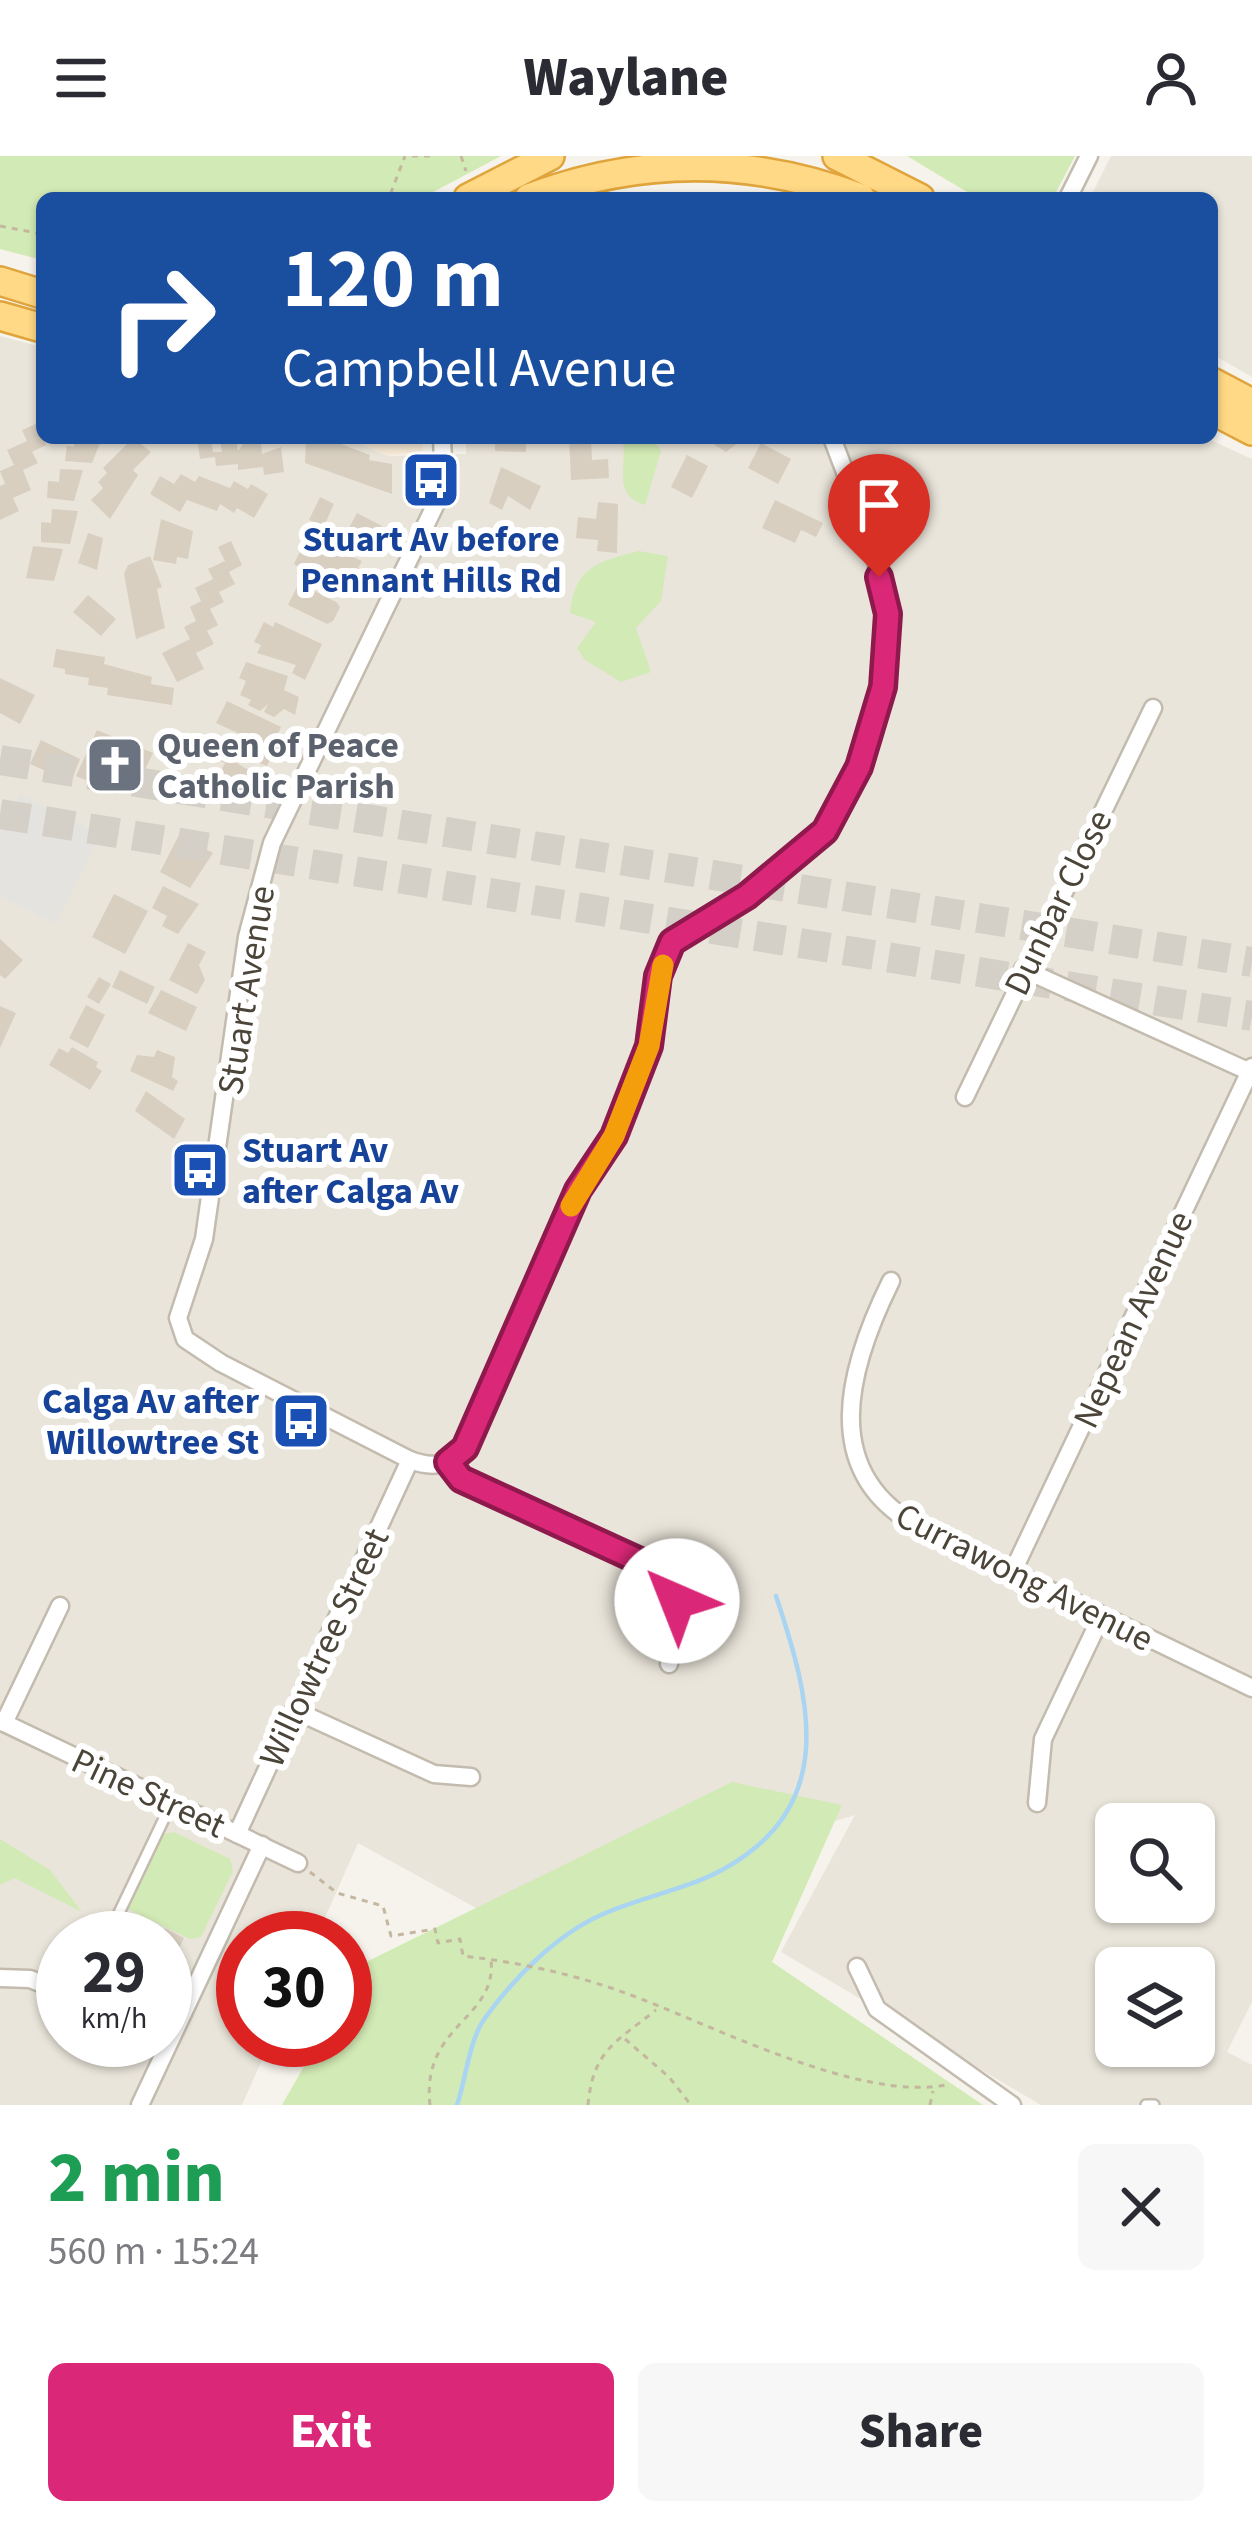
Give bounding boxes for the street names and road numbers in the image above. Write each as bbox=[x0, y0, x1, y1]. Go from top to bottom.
street label: Dunbar Close bbox=[991, 801, 1125, 1004]
street label: Stuart Avenue bbox=[205, 882, 288, 1098]
street label: Nepean Avenue bbox=[1061, 1203, 1206, 1437]
street label: Currawong Avenue bbox=[887, 1490, 1162, 1664]
street label: Willowtree Street bbox=[247, 1520, 402, 1775]
street label: Pine Street bbox=[63, 1736, 234, 1851]

